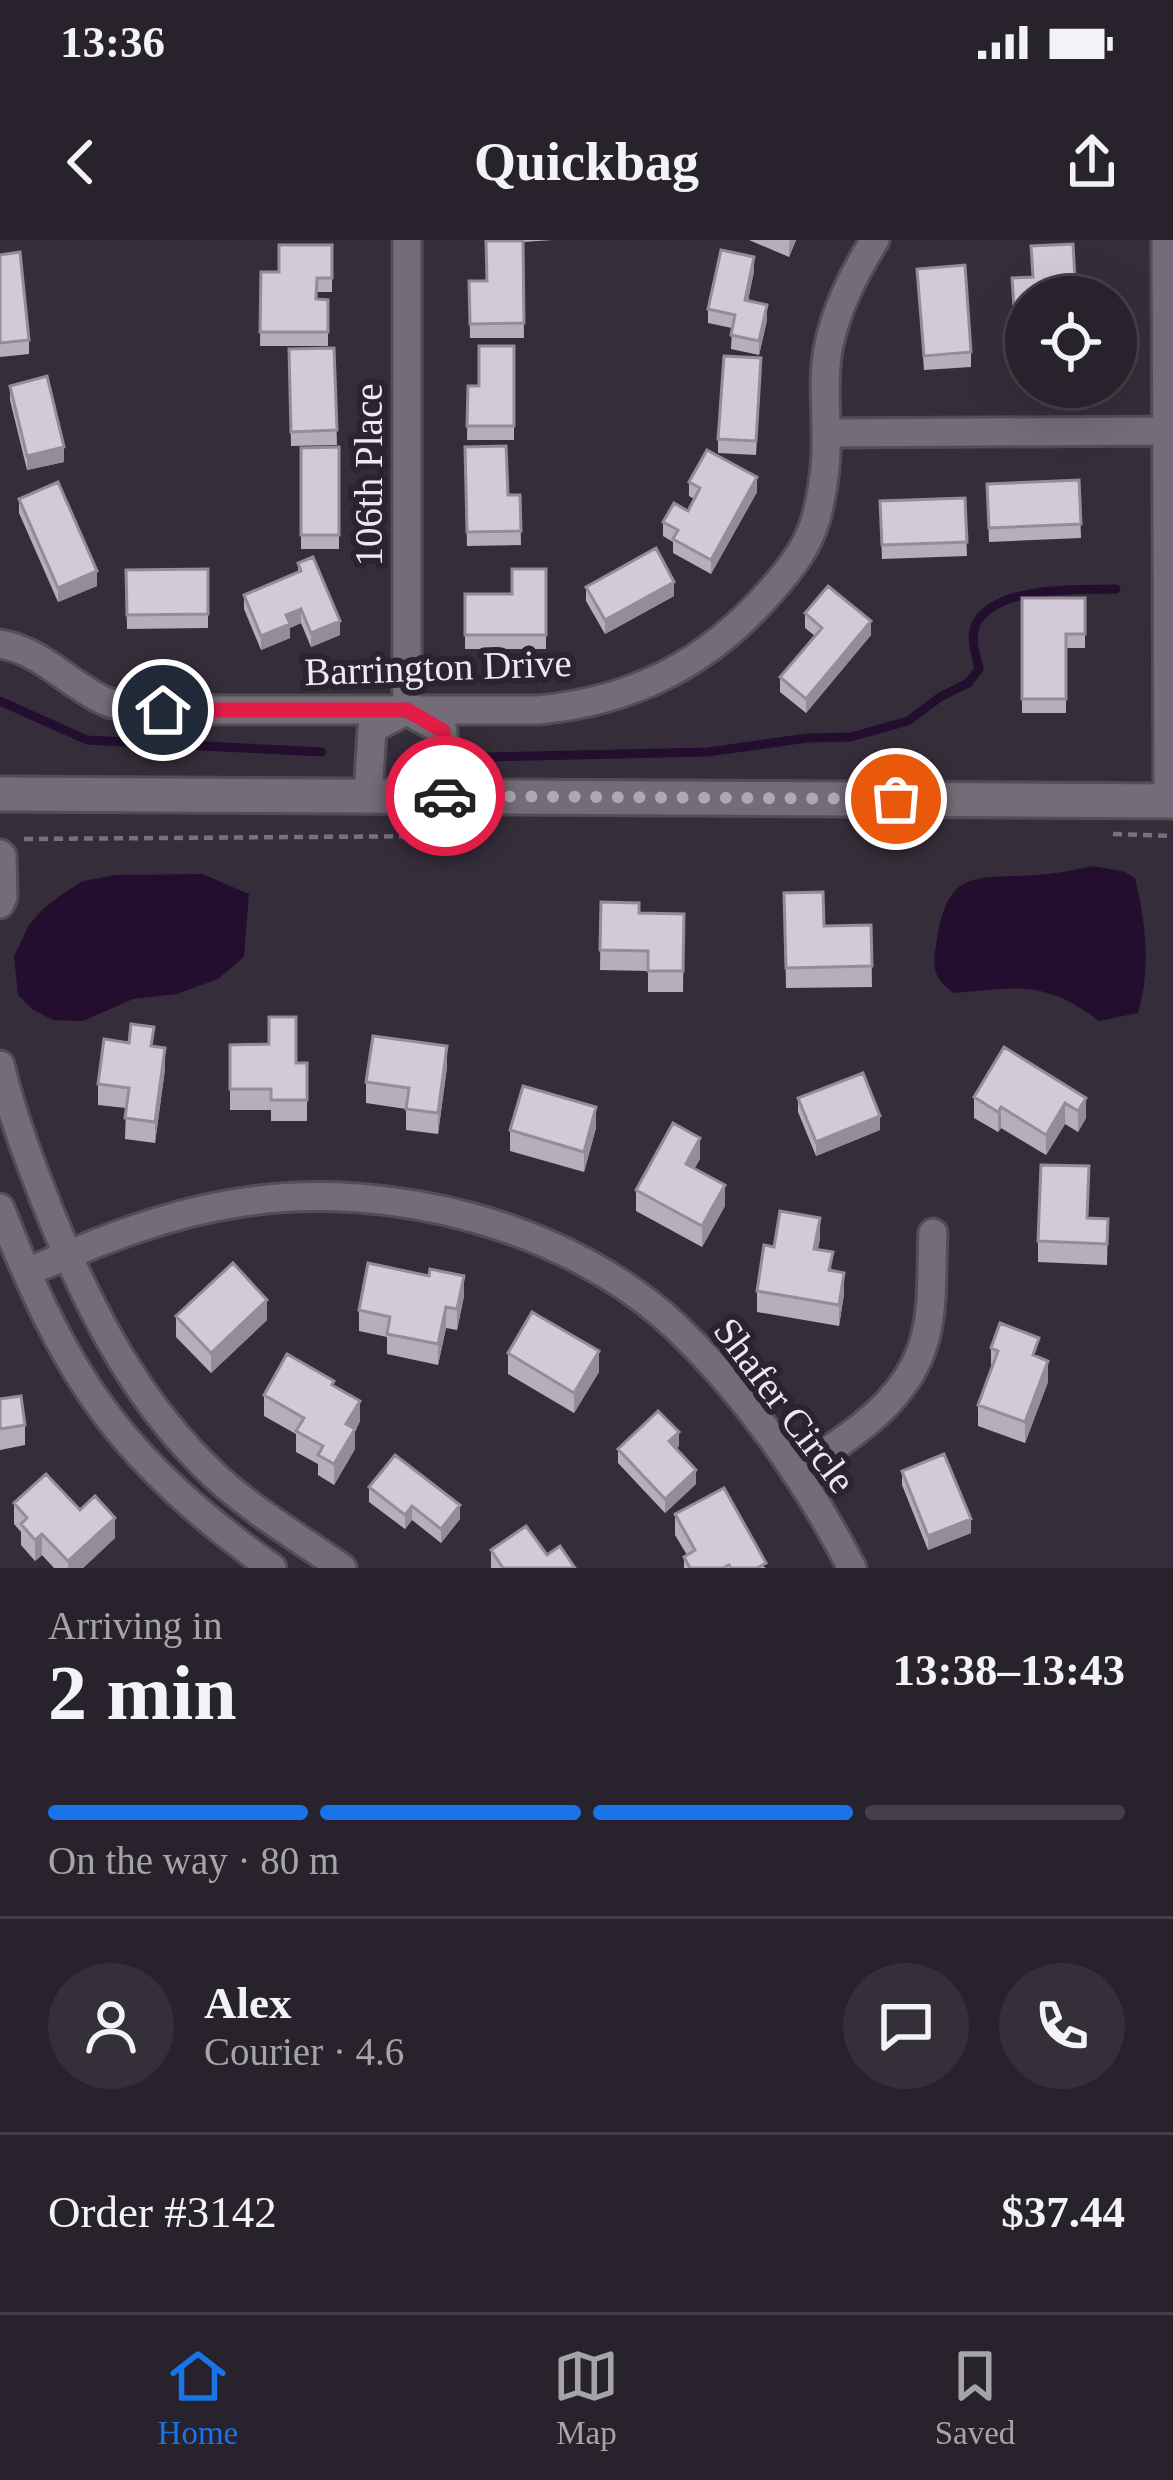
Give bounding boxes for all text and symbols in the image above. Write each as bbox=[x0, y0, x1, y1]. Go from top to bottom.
text: 13:36 bbox=[60, 17, 165, 67]
icon: back bbox=[48, 129, 114, 195]
icon: share bbox=[1059, 129, 1125, 195]
text: Quickbag bbox=[474, 132, 699, 192]
map controls bbox=[1005, 276, 1137, 408]
button: locate bbox=[1005, 276, 1137, 408]
street label: 106th Place bbox=[347, 383, 390, 567]
street label: Barrington Drive bbox=[304, 641, 572, 694]
pin bbox=[112, 659, 214, 761]
icon: home bbox=[130, 677, 196, 743]
courier bbox=[385, 736, 505, 856]
pin bbox=[845, 748, 947, 850]
icon: car bbox=[412, 763, 478, 829]
icon: bag bbox=[863, 766, 929, 832]
street label: Shafer Circle bbox=[706, 1309, 864, 1501]
text: Arriving in bbox=[48, 1604, 222, 1647]
text: 13:38–13:43 bbox=[893, 1645, 1125, 1695]
text: 2 min bbox=[48, 1649, 237, 1736]
text: On the way · 80 m bbox=[48, 1839, 339, 1882]
button: person bbox=[48, 1963, 174, 2089]
button: chat bbox=[843, 1963, 969, 2089]
button: phone bbox=[999, 1963, 1125, 2089]
text: Alex bbox=[204, 1978, 291, 2028]
text: Courier · 4.6 bbox=[204, 2030, 404, 2073]
text: Order #3142 bbox=[48, 2187, 277, 2237]
text: $37.44 bbox=[1001, 2187, 1125, 2237]
tab: Home bbox=[158, 2343, 238, 2452]
tab: Map bbox=[553, 2343, 619, 2452]
tab: Saved bbox=[935, 2343, 1015, 2452]

